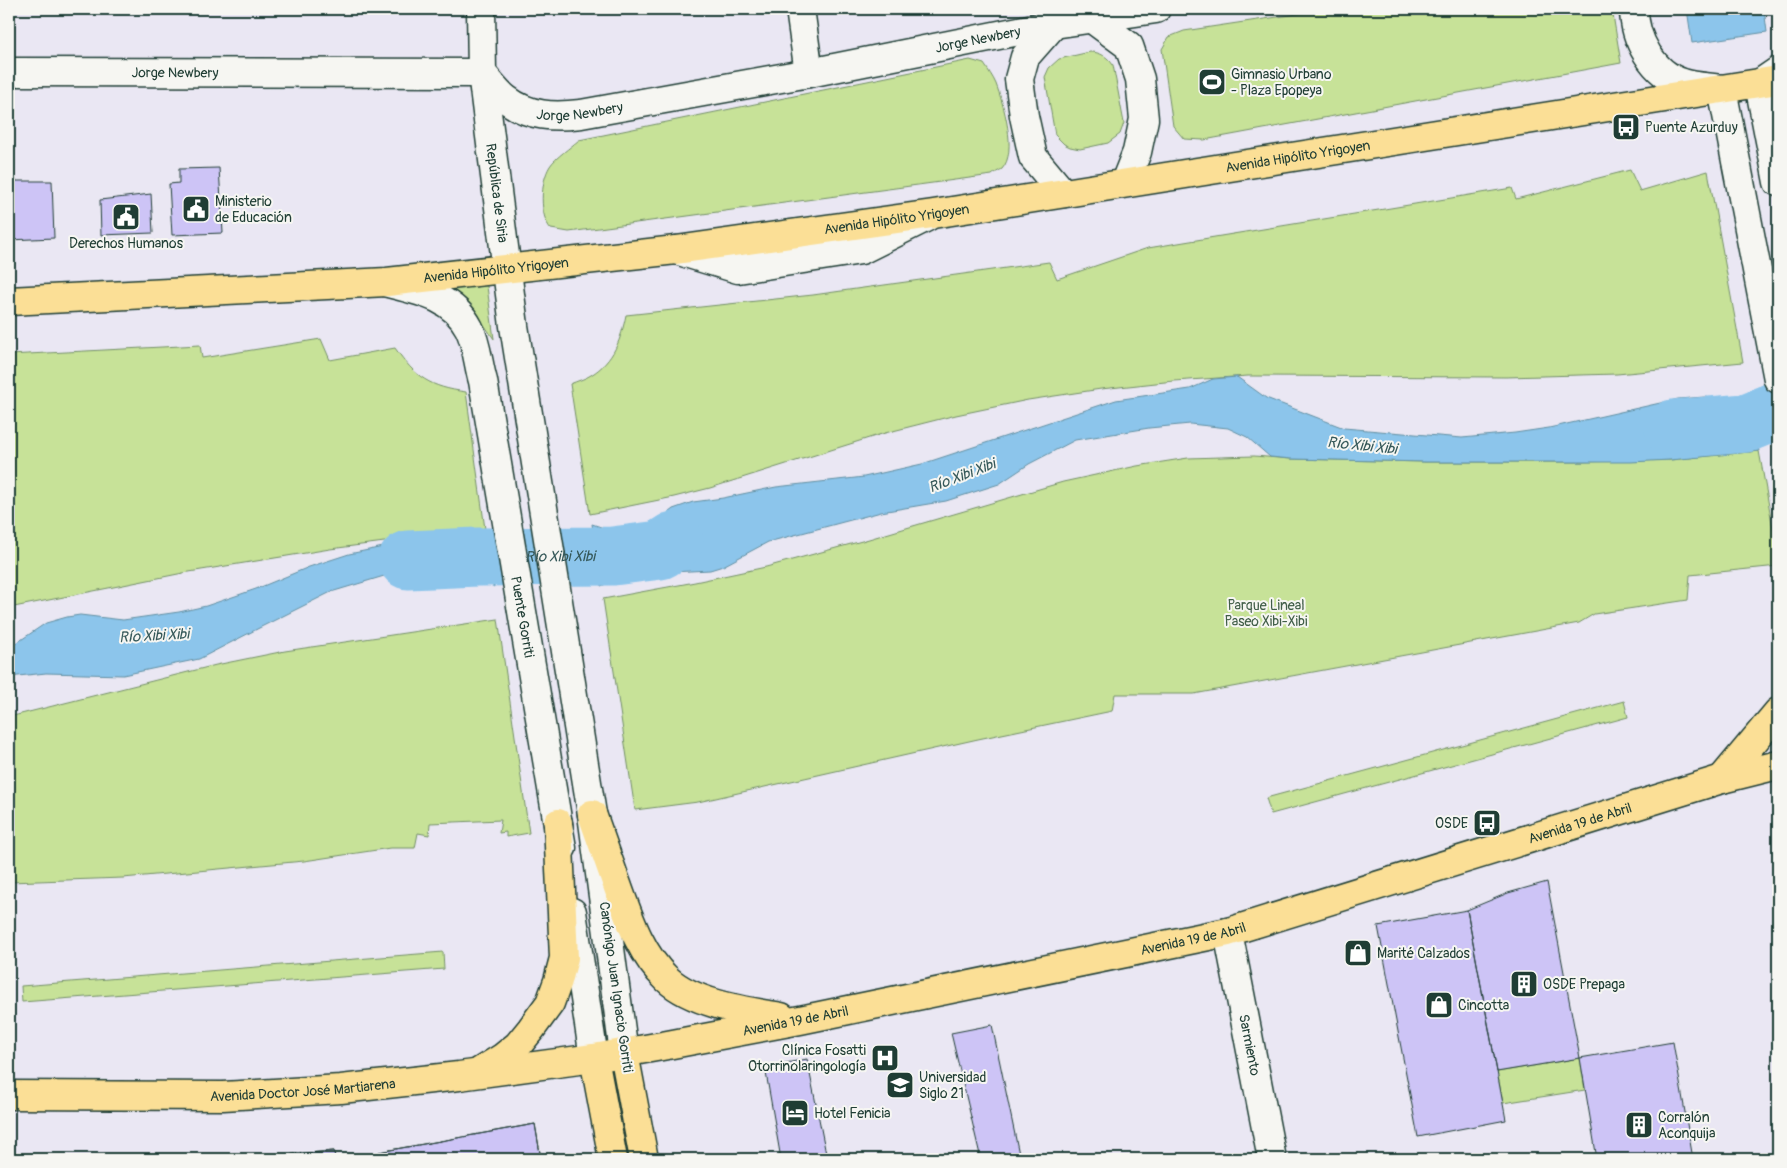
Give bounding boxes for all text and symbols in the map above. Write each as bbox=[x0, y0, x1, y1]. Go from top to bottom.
street label: Jorge Newbery bbox=[934, 22, 1022, 56]
street label: Jorge Newbery bbox=[132, 64, 218, 81]
place label: Gimnasio Urbano - Plaza Epopeya bbox=[1231, 66, 1332, 99]
sports icon: Gimnasio Urbano - Plaza Epopeya bbox=[1197, 67, 1227, 97]
street label: Jorge Newbery bbox=[535, 98, 624, 124]
bus stop icon: Puente Azurduy bbox=[1611, 112, 1641, 142]
place label: Puente Azurduy bbox=[1645, 119, 1738, 136]
street label: Avenida Hipólito Yrigoyen bbox=[1224, 136, 1371, 176]
street label: República de Siria bbox=[482, 142, 512, 244]
place label: Ministerio de Educación bbox=[215, 193, 292, 226]
public building icon: Ministerio de Educación bbox=[181, 194, 211, 224]
street label: Avenida Hipólito Yrigoyen bbox=[823, 200, 970, 238]
public building icon: Derechos Humanos bbox=[111, 202, 141, 232]
place label: Derechos Humanos bbox=[69, 235, 184, 252]
street label: Avenida Hipólito Yrigoyen bbox=[422, 253, 570, 286]
water label: Río Xibi Xibi bbox=[1326, 433, 1400, 459]
water label: Río Xibi Xibi bbox=[926, 454, 1000, 497]
water label: Río Xibi Xibi bbox=[525, 547, 597, 566]
street label: Puente Gorriti bbox=[508, 575, 538, 659]
park label: Parque Lineal Paseo Xibi-Xibi bbox=[1225, 597, 1308, 630]
water label: Río Xibi Xibi bbox=[119, 625, 192, 647]
street label: Avenida 19 de Abril bbox=[1526, 799, 1634, 847]
bus stop icon: OSDE bbox=[1472, 808, 1502, 838]
place label: OSDE bbox=[1435, 815, 1468, 832]
street label: Canónigo Juan Ignacio Gorriti bbox=[596, 901, 636, 1074]
street label: Avenida 19 de Abril bbox=[1139, 918, 1248, 958]
shop icon: Marité Calzados bbox=[1343, 938, 1373, 968]
place label: Marité Calzados bbox=[1377, 945, 1471, 962]
building icon: OSDE Prepaga bbox=[1509, 969, 1539, 999]
place label: OSDE Prepaga bbox=[1543, 976, 1625, 993]
shop icon: Cincotta bbox=[1424, 990, 1454, 1020]
place label: Cincotta bbox=[1458, 997, 1509, 1014]
street label: Avenida 19 de Abril bbox=[741, 1002, 850, 1039]
street label: Sarmiento bbox=[1236, 1013, 1264, 1078]
place label: Clínica Fosatti Otorrinolaringología bbox=[748, 1042, 866, 1075]
hospital icon: Clínica Fosatti Otorrinolaringología bbox=[870, 1043, 900, 1073]
place label: Universidad Siglo 21 bbox=[919, 1069, 986, 1102]
school or university icon: Universidad Siglo 21 bbox=[885, 1070, 915, 1100]
street label: Avenida Doctor José Martiarena bbox=[210, 1075, 396, 1105]
hotel icon: Hotel Fenicia bbox=[780, 1098, 810, 1128]
place label: Hotel Fenicia bbox=[814, 1105, 890, 1122]
place label: Corralón Aconquija bbox=[1658, 1109, 1716, 1142]
building icon: Corralón Aconquija bbox=[1624, 1110, 1654, 1140]

